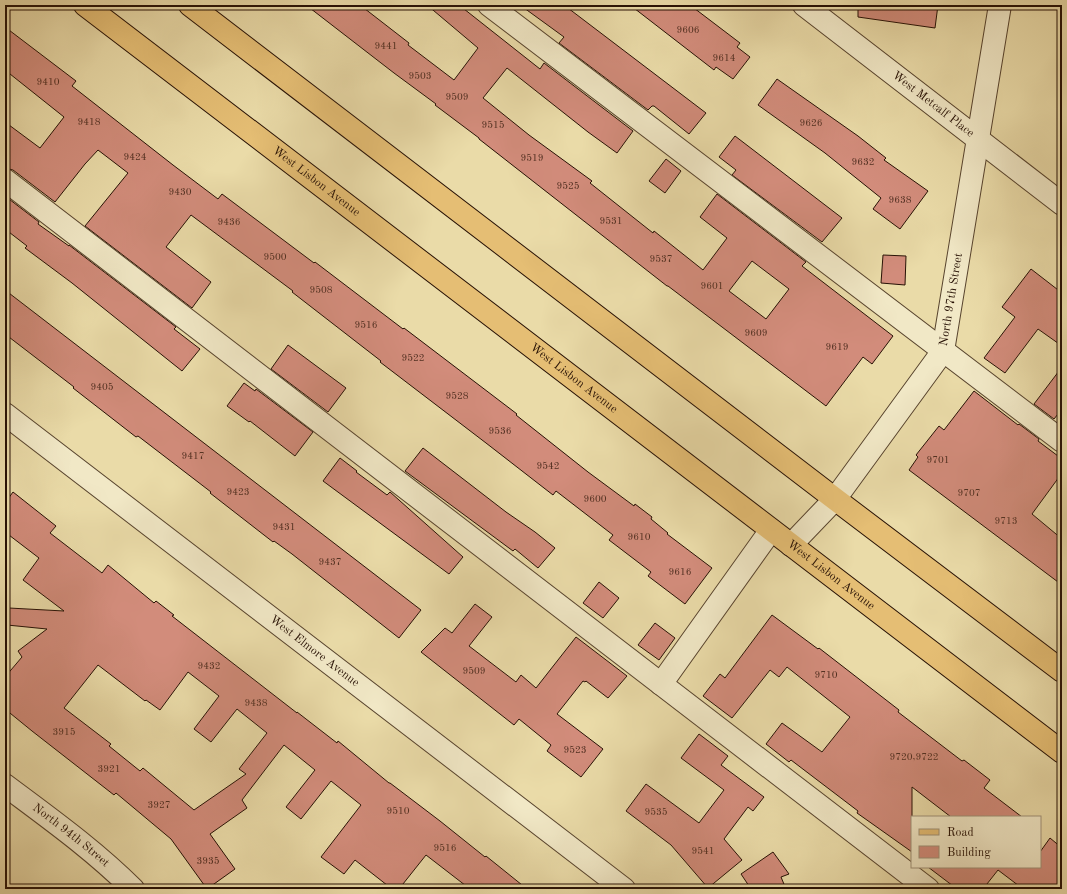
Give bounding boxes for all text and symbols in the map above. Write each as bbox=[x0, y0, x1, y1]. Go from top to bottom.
house number: 9606 bbox=[676, 25, 700, 35]
house number: 9441 bbox=[374, 41, 398, 51]
house number: 9614 bbox=[712, 53, 736, 63]
street label: West Metcalf Place bbox=[890, 69, 977, 140]
house number: 9503 bbox=[408, 71, 432, 81]
house number: 9410 bbox=[36, 77, 60, 87]
house number: 9509 bbox=[445, 92, 469, 102]
house number: 9418 bbox=[77, 117, 101, 127]
house number: 9626 bbox=[799, 118, 823, 128]
house number: 9515 bbox=[481, 120, 505, 130]
street label: West Lisbon Avenue bbox=[270, 145, 363, 219]
house number: 9424 bbox=[123, 152, 147, 162]
house number: 9519 bbox=[520, 153, 544, 163]
house number: 9632 bbox=[851, 157, 875, 167]
house number: 9525 bbox=[556, 181, 580, 191]
house number: 9430 bbox=[168, 187, 192, 197]
house number: 9638 bbox=[888, 195, 912, 205]
house number: 9531 bbox=[599, 216, 623, 226]
house number: 9436 bbox=[217, 217, 241, 227]
house number: 9500 bbox=[263, 252, 287, 262]
street label: North 97th Street bbox=[938, 252, 965, 347]
house number: 9537 bbox=[649, 254, 673, 264]
house number: 9601 bbox=[700, 281, 724, 291]
house number: 9508 bbox=[309, 285, 333, 295]
house number: 9516 bbox=[354, 320, 378, 330]
house number: 9609 bbox=[744, 328, 768, 338]
street label: West Lisbon Avenue bbox=[528, 341, 620, 416]
house number: 9619 bbox=[825, 342, 849, 352]
house number: 9522 bbox=[401, 353, 425, 363]
house number: 9405 bbox=[90, 382, 114, 392]
house number: 9528 bbox=[445, 391, 469, 401]
house number: 9536 bbox=[488, 426, 512, 436]
house number: 9417 bbox=[181, 451, 205, 461]
house number: 9701 bbox=[926, 455, 950, 465]
house number: 9542 bbox=[536, 461, 560, 471]
house number: 9423 bbox=[226, 487, 250, 497]
house number: 9707 bbox=[957, 488, 981, 498]
house number: 9600 bbox=[583, 494, 607, 504]
house number: 9713 bbox=[994, 516, 1018, 526]
house number: 9431 bbox=[272, 522, 296, 532]
house number: 9610 bbox=[627, 532, 651, 542]
street label: West Lisbon Avenue bbox=[785, 538, 877, 613]
house number: 9437 bbox=[318, 557, 342, 567]
house number: 9616 bbox=[668, 567, 692, 577]
street label: West Elmore Avenue bbox=[268, 613, 362, 690]
house number: 9432 bbox=[197, 661, 221, 671]
house number: 9509 bbox=[462, 666, 486, 676]
house number: 9710 bbox=[814, 670, 838, 680]
house number: 9438 bbox=[244, 698, 268, 708]
house number: 3915 bbox=[52, 727, 76, 737]
house number: 9523 bbox=[563, 745, 587, 755]
house number: 9720,9722 bbox=[889, 752, 939, 762]
house number: 3921 bbox=[97, 764, 121, 774]
house number: 3927 bbox=[147, 800, 171, 810]
street label: North 94th Street bbox=[30, 802, 111, 870]
house number: 9510 bbox=[386, 806, 410, 816]
house number: 9535 bbox=[644, 807, 668, 817]
legend bbox=[911, 816, 1041, 868]
text: Road bbox=[947, 827, 974, 839]
house number: 9516 bbox=[433, 843, 457, 853]
house number: 9541 bbox=[691, 846, 715, 856]
text: Building bbox=[947, 847, 991, 859]
house number: 3935 bbox=[196, 856, 220, 866]

